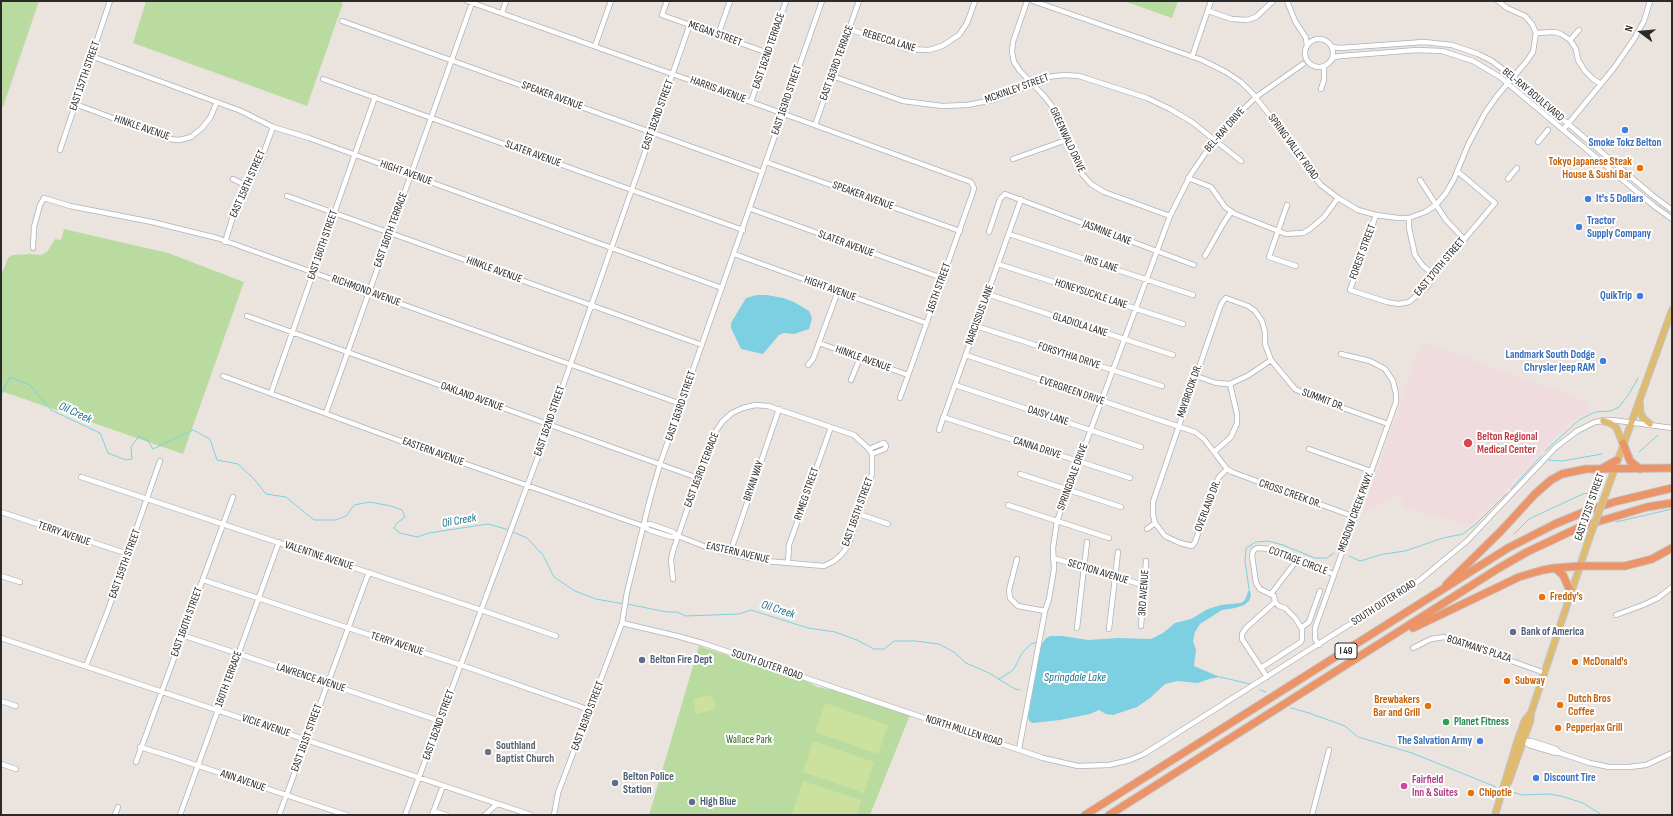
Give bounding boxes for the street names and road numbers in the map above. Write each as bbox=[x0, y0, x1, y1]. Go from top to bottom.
street label: EAST 162ND TERRACE bbox=[750, 11, 788, 91]
street label: MEGAN STREET bbox=[686, 18, 744, 50]
street label: EAST 163RD TERRACE bbox=[817, 24, 857, 102]
street label: REBECCA LANE bbox=[861, 27, 917, 55]
street label: EAST 157TH STREET bbox=[67, 40, 103, 112]
street label: EAST 163RD STREET bbox=[769, 63, 805, 137]
street label: BEL-RAY BOULEVARD bbox=[1499, 65, 1567, 125]
street label: MCKINLEY STREET bbox=[983, 71, 1051, 107]
street label: HARRIS AVENUE bbox=[688, 74, 748, 106]
street label: EAST 162ND STREET bbox=[639, 78, 677, 152]
street label: SPEAKER AVENUE bbox=[520, 79, 584, 113]
street label: GREENWALD DRIVE bbox=[1046, 105, 1088, 175]
street label: BEL-RAY DRIVE bbox=[1202, 105, 1248, 155]
street label: SPRING VALLEY ROAD bbox=[1265, 111, 1321, 183]
street label: HINKLE AVENUE bbox=[112, 112, 172, 144]
street label: SLATER AVENUE bbox=[503, 138, 563, 170]
street label: EAST 158TH STREET bbox=[227, 148, 269, 220]
street label: HIGHT AVENUE bbox=[378, 157, 434, 189]
street label: SPEAKER AVENUE bbox=[831, 179, 895, 213]
street label: EAST 160TH TERRACE bbox=[371, 191, 411, 269]
street label: EAST 160TH STREET bbox=[305, 208, 341, 282]
street label: JASMINE LANE bbox=[1081, 218, 1133, 248]
street label: FOREST STREET bbox=[1347, 223, 1379, 281]
street label: SLATER AVENUE bbox=[816, 228, 876, 260]
street label: EAST 170TH STREET bbox=[1412, 235, 1468, 299]
street label: IRIS LANE bbox=[1082, 252, 1120, 276]
street label: HINKLE AVENUE bbox=[464, 254, 524, 286]
street label: 165TH STREET bbox=[924, 261, 954, 315]
street label: RICHMOND AVENUE bbox=[330, 272, 402, 310]
street label: HIGHT AVENUE bbox=[802, 273, 858, 305]
street label: HONEYSUCKLE LANE bbox=[1053, 276, 1129, 312]
street label: NARCISSUS LANE bbox=[963, 283, 997, 347]
street label: GLADIOLA LANE bbox=[1051, 310, 1109, 340]
street label: FORSYTHIA DRIVE bbox=[1036, 340, 1102, 372]
street label: HINKLE AVENUE bbox=[833, 343, 893, 375]
street label: MAYBROOK DR. bbox=[1175, 363, 1205, 419]
street label: EAST 163RD STREET bbox=[663, 369, 699, 443]
street label: EVERGREEN DRIVE bbox=[1038, 374, 1106, 408]
street label: OAKLAND AVENUE bbox=[439, 379, 505, 415]
street label: EAST 162ND STREET bbox=[532, 384, 568, 458]
street label: SUMMIT DR. bbox=[1300, 386, 1346, 414]
street label: DAISY LANE bbox=[1026, 403, 1070, 429]
street label: EAST 163RD TERRACE bbox=[682, 431, 722, 509]
street label: CANNA DRIVE bbox=[1011, 434, 1063, 462]
street label: EASTERN AVENUE bbox=[400, 435, 466, 469]
street label: SPRINGDALE DRIVE bbox=[1055, 442, 1091, 512]
street label: BRYAN WAY bbox=[741, 459, 767, 503]
street label: RYMEG STREET bbox=[792, 466, 822, 522]
street label: MEADOW CREEK PKWY. bbox=[1335, 470, 1377, 554]
street label: EAST 171ST STREET bbox=[1572, 471, 1608, 543]
street label: EAST 165TH STREET bbox=[839, 476, 877, 548]
street label: CROSS CREEK DR. bbox=[1257, 477, 1323, 511]
street label: OVERLAND DR. bbox=[1192, 478, 1224, 534]
street label: TERRY AVENUE bbox=[36, 519, 92, 549]
street label: EAST 159TH STREET bbox=[106, 528, 144, 600]
street label: VALENTINE AVENUE bbox=[283, 539, 355, 573]
street label: EASTERN AVENUE bbox=[705, 539, 771, 567]
street label: COTTAGE CIRCLE bbox=[1267, 544, 1329, 578]
street label: SECTION AVENUE bbox=[1066, 556, 1130, 588]
street label: 3RD AVENUE bbox=[1136, 569, 1152, 617]
street label: SOUTH OUTER ROAD bbox=[1349, 577, 1419, 629]
street label: EAST 160TH STREET bbox=[168, 586, 206, 658]
street label: TERRY AVENUE bbox=[369, 629, 425, 659]
street label: BOATMAN'S PLAZA bbox=[1445, 632, 1513, 666]
road number: I 49 bbox=[1335, 643, 1357, 659]
street label: SOUTH OUTER ROAD bbox=[730, 647, 804, 683]
street label: 160TH TERRACE bbox=[213, 649, 245, 709]
street label: LAWRENCE AVENUE bbox=[275, 661, 347, 695]
street label: EAST 163RD STREET bbox=[569, 679, 607, 753]
street label: EAST 162ND STREET bbox=[420, 688, 458, 762]
street label: EAST 161ST STREET bbox=[289, 702, 325, 774]
street label: VICIE AVENUE bbox=[240, 712, 292, 740]
street label: NORTH MULLEN ROAD bbox=[924, 712, 1004, 750]
street label: ANN AVENUE bbox=[219, 767, 267, 795]

